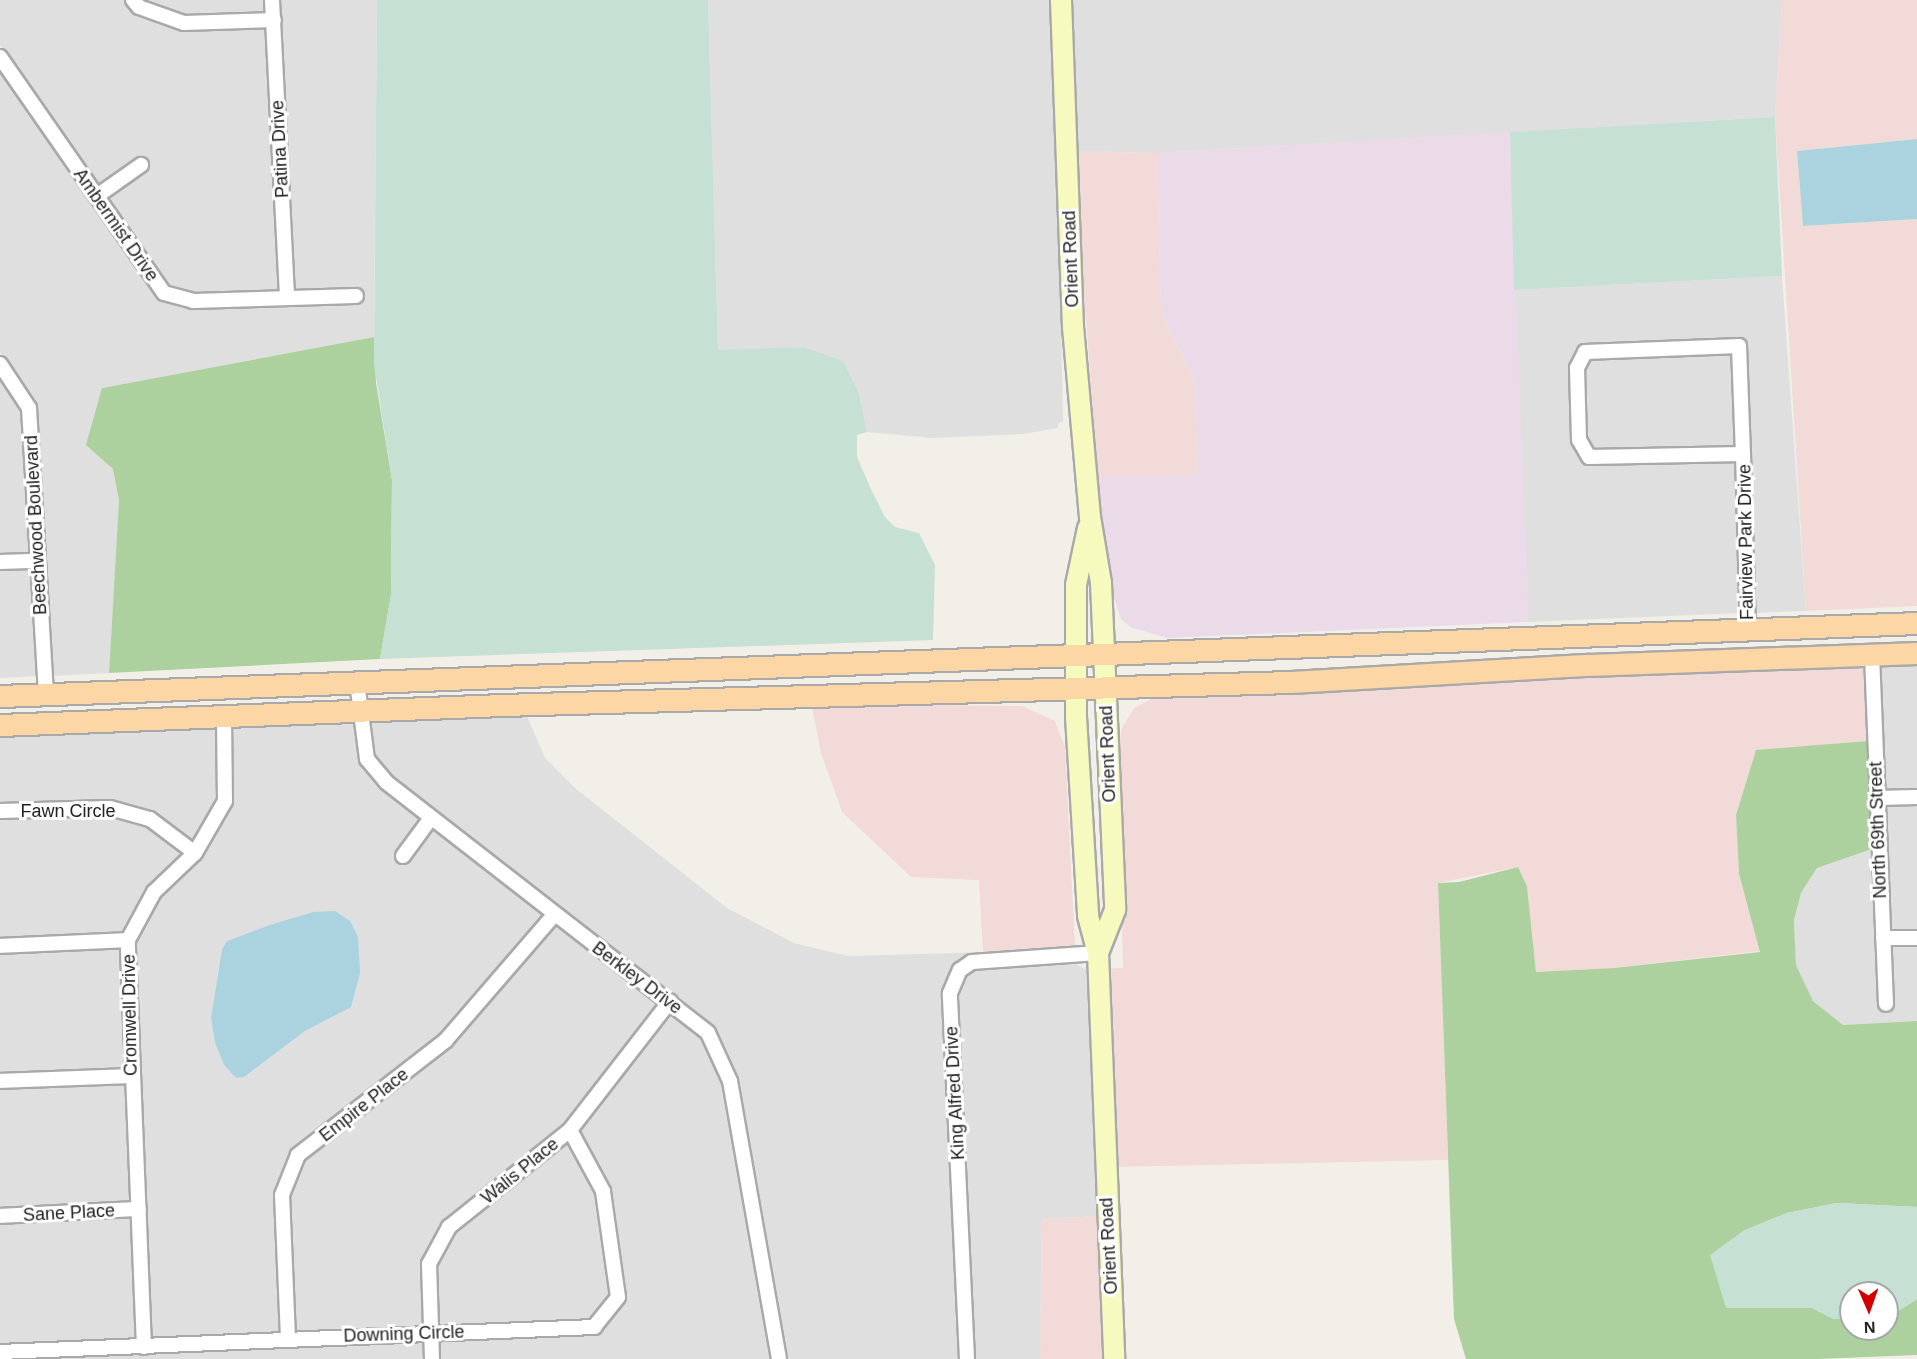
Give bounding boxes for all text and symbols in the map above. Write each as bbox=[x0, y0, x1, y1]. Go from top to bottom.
street label: Patina Drive bbox=[267, 99, 293, 199]
street label: Ambermist Drive bbox=[69, 164, 163, 286]
street label: Orient Road bbox=[1059, 210, 1083, 308]
street label: Beechwood Boulevard bbox=[21, 434, 51, 616]
street label: Fairview Park Drive bbox=[1734, 464, 1758, 620]
street label: Orient Road bbox=[1096, 705, 1120, 803]
street label: North 69th Street bbox=[1865, 761, 1891, 899]
street label: Fawn Circle bbox=[20, 800, 116, 822]
street label: Berkley Drive bbox=[588, 937, 686, 1019]
street label: Cromwell Drive bbox=[118, 954, 142, 1076]
street label: King Alfred Drive bbox=[941, 1025, 969, 1161]
street label: Empire Place bbox=[315, 1064, 413, 1146]
street label: Walis Place bbox=[477, 1133, 563, 1209]
street label: Orient Road bbox=[1096, 1197, 1122, 1295]
street label: Sane Place bbox=[22, 1200, 116, 1226]
north arrow bbox=[1839, 1281, 1899, 1341]
text: N bbox=[1864, 1319, 1876, 1336]
street label: Downing Circle bbox=[343, 1321, 465, 1347]

